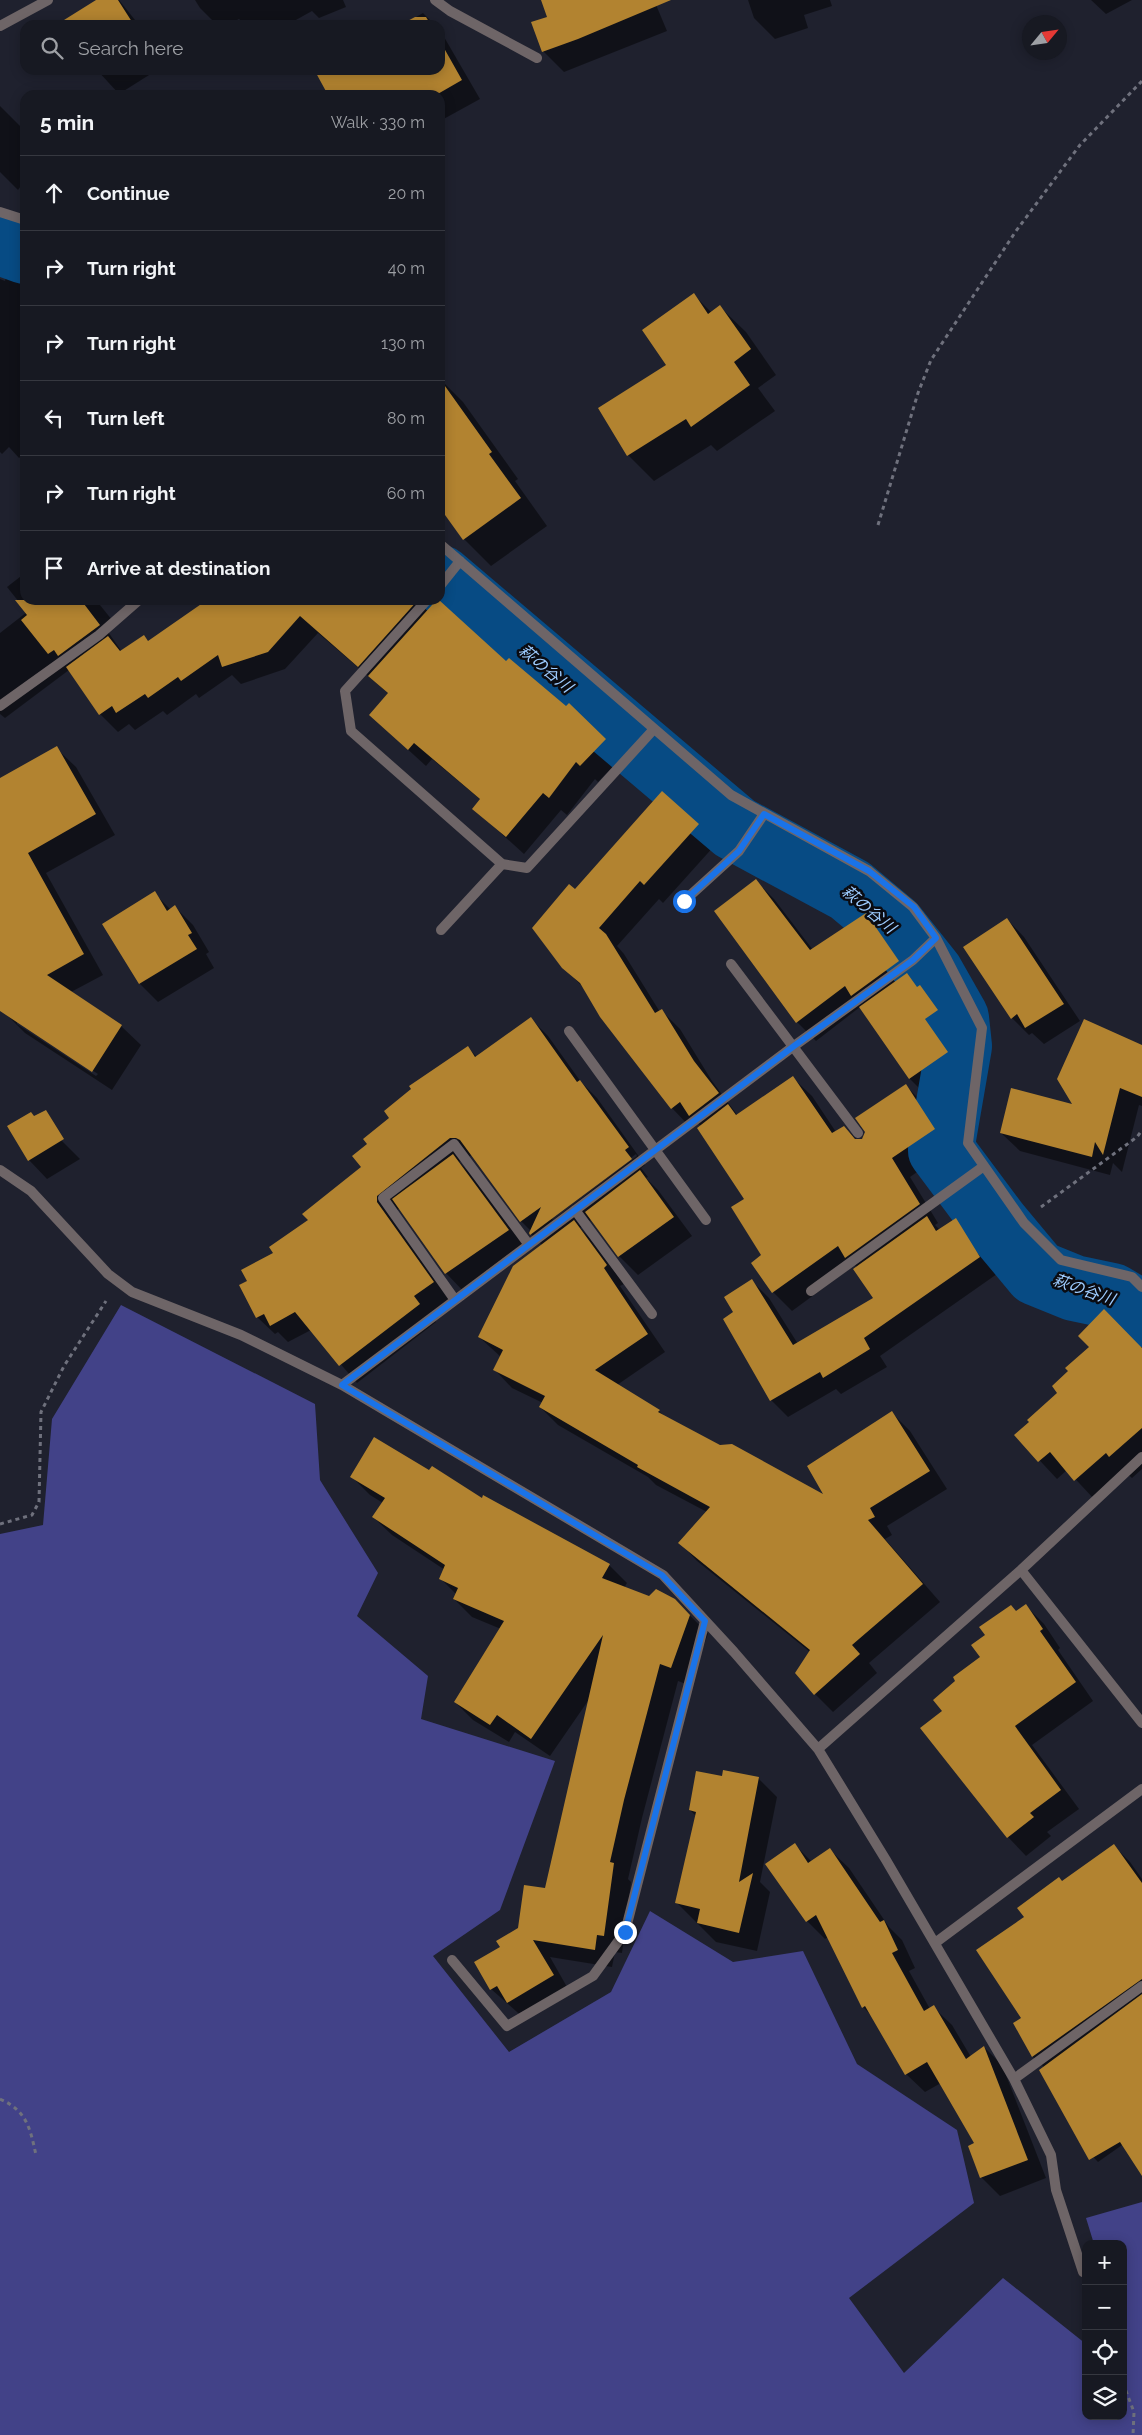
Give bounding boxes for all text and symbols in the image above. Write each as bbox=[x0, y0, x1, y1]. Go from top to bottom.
north arrow bbox=[1022, 15, 1067, 60]
search box bbox=[20, 20, 445, 75]
icon: search bbox=[38, 34, 66, 62]
text: Search here bbox=[78, 37, 184, 59]
text: 5 min bbox=[40, 110, 94, 135]
text: Walk · 330 m bbox=[331, 113, 425, 132]
icon: ahead bbox=[40, 179, 68, 207]
text: Continue bbox=[87, 182, 170, 204]
text: 20 m bbox=[388, 184, 425, 203]
icon: right bbox=[40, 254, 68, 282]
text: Turn right bbox=[87, 257, 176, 279]
text: 40 m bbox=[388, 259, 425, 278]
icon: right bbox=[40, 329, 68, 357]
text: Turn right bbox=[87, 332, 176, 354]
text: 130 m bbox=[381, 334, 425, 353]
icon: left bbox=[40, 404, 68, 432]
text: Turn left bbox=[87, 407, 164, 429]
text: 80 m bbox=[387, 409, 425, 428]
icon: right bbox=[40, 479, 68, 507]
text: Turn right bbox=[87, 482, 176, 504]
text: 60 m bbox=[387, 484, 425, 503]
icon: arrive bbox=[40, 554, 68, 582]
text: Arrive at destination bbox=[87, 557, 271, 579]
water label: 萩の谷川 bbox=[515, 641, 578, 698]
water label: 萩の谷川 bbox=[838, 882, 901, 939]
route start bbox=[673, 890, 696, 913]
water label: 萩の谷川 bbox=[1050, 1270, 1119, 1310]
route end bbox=[614, 1921, 637, 1944]
map controls bbox=[1082, 2240, 1127, 2420]
button: + bbox=[1082, 2240, 1127, 2285]
button: − bbox=[1082, 2285, 1127, 2330]
button: locate bbox=[1082, 2330, 1127, 2375]
button: layers bbox=[1082, 2375, 1127, 2420]

